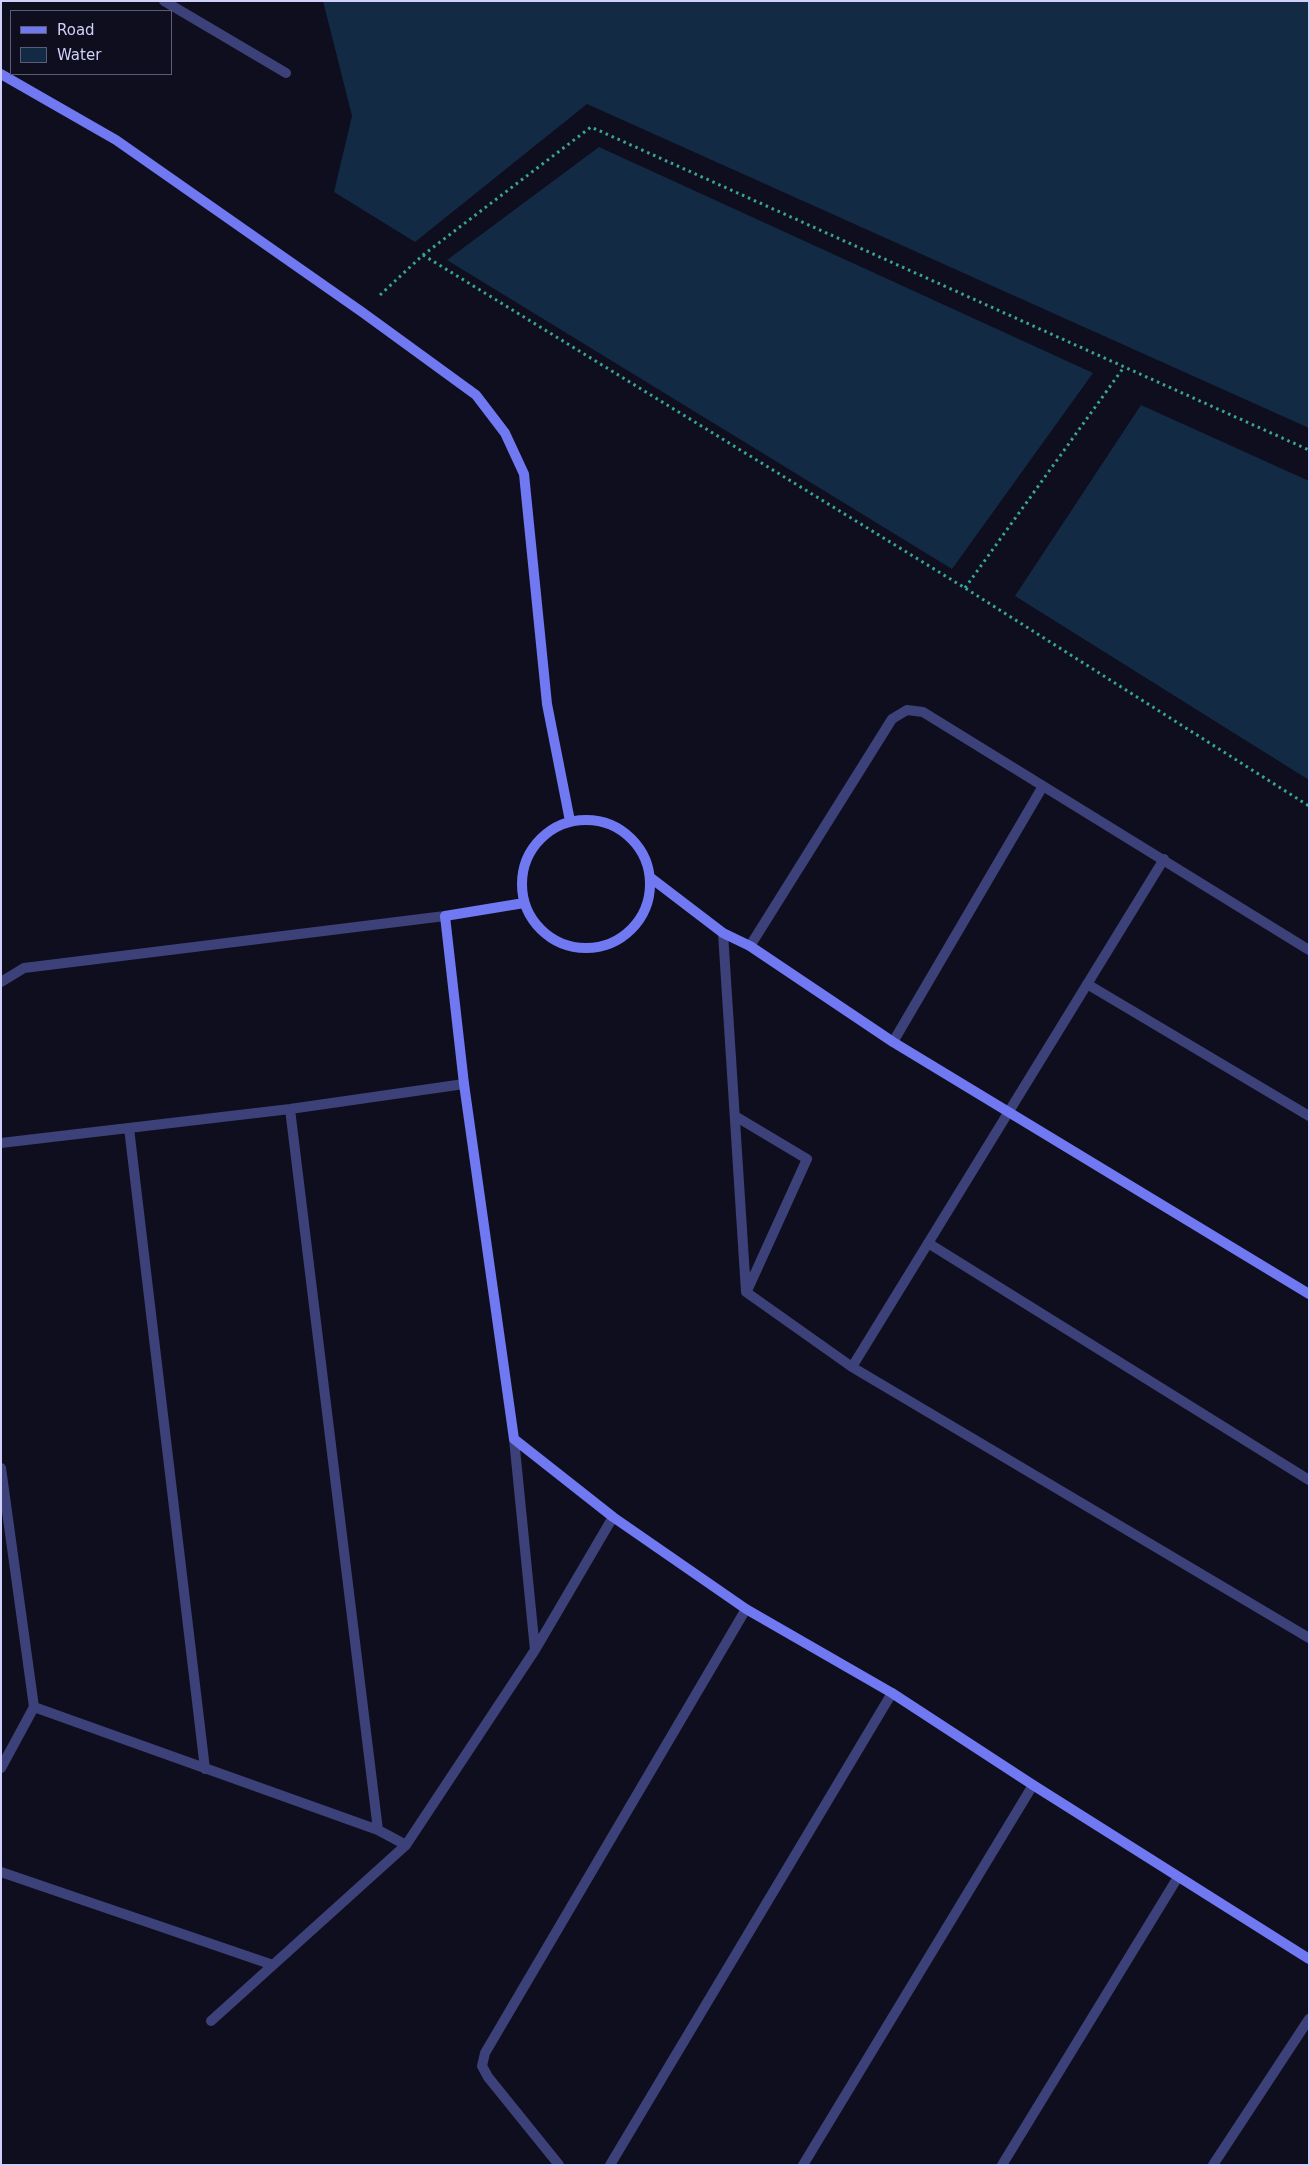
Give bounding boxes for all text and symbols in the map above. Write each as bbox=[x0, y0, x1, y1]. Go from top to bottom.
legend bbox=[10, 10, 172, 75]
text: Road bbox=[57, 21, 95, 39]
text: Water bbox=[57, 46, 101, 64]

